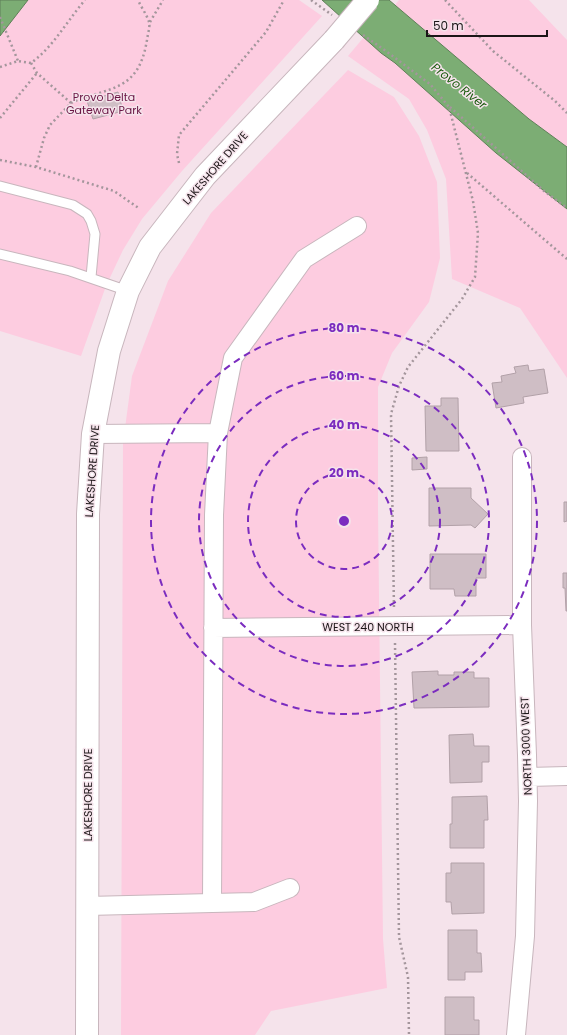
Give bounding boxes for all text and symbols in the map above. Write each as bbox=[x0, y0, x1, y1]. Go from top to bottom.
scale bar bbox=[427, 12, 547, 38]
text: 50 m bbox=[433, 17, 464, 34]
water label: Provo River bbox=[428, 59, 491, 113]
park label: Provo Delta Gateway Park bbox=[66, 89, 142, 118]
street label: LAKESHORE DRIVE bbox=[179, 128, 251, 208]
text: 80 m bbox=[329, 319, 360, 336]
text: 60 m bbox=[329, 367, 360, 384]
text: 40 m bbox=[328, 416, 360, 433]
street label: LAKESHORE DRIVE bbox=[81, 424, 103, 518]
text: 20 m bbox=[329, 464, 359, 481]
centre of rings bbox=[337, 514, 351, 528]
street label: WEST 240 NORTH bbox=[322, 619, 414, 635]
street label: NORTH 3000 WEST bbox=[516, 696, 536, 795]
street label: LAKESHORE DRIVE bbox=[80, 749, 96, 841]

